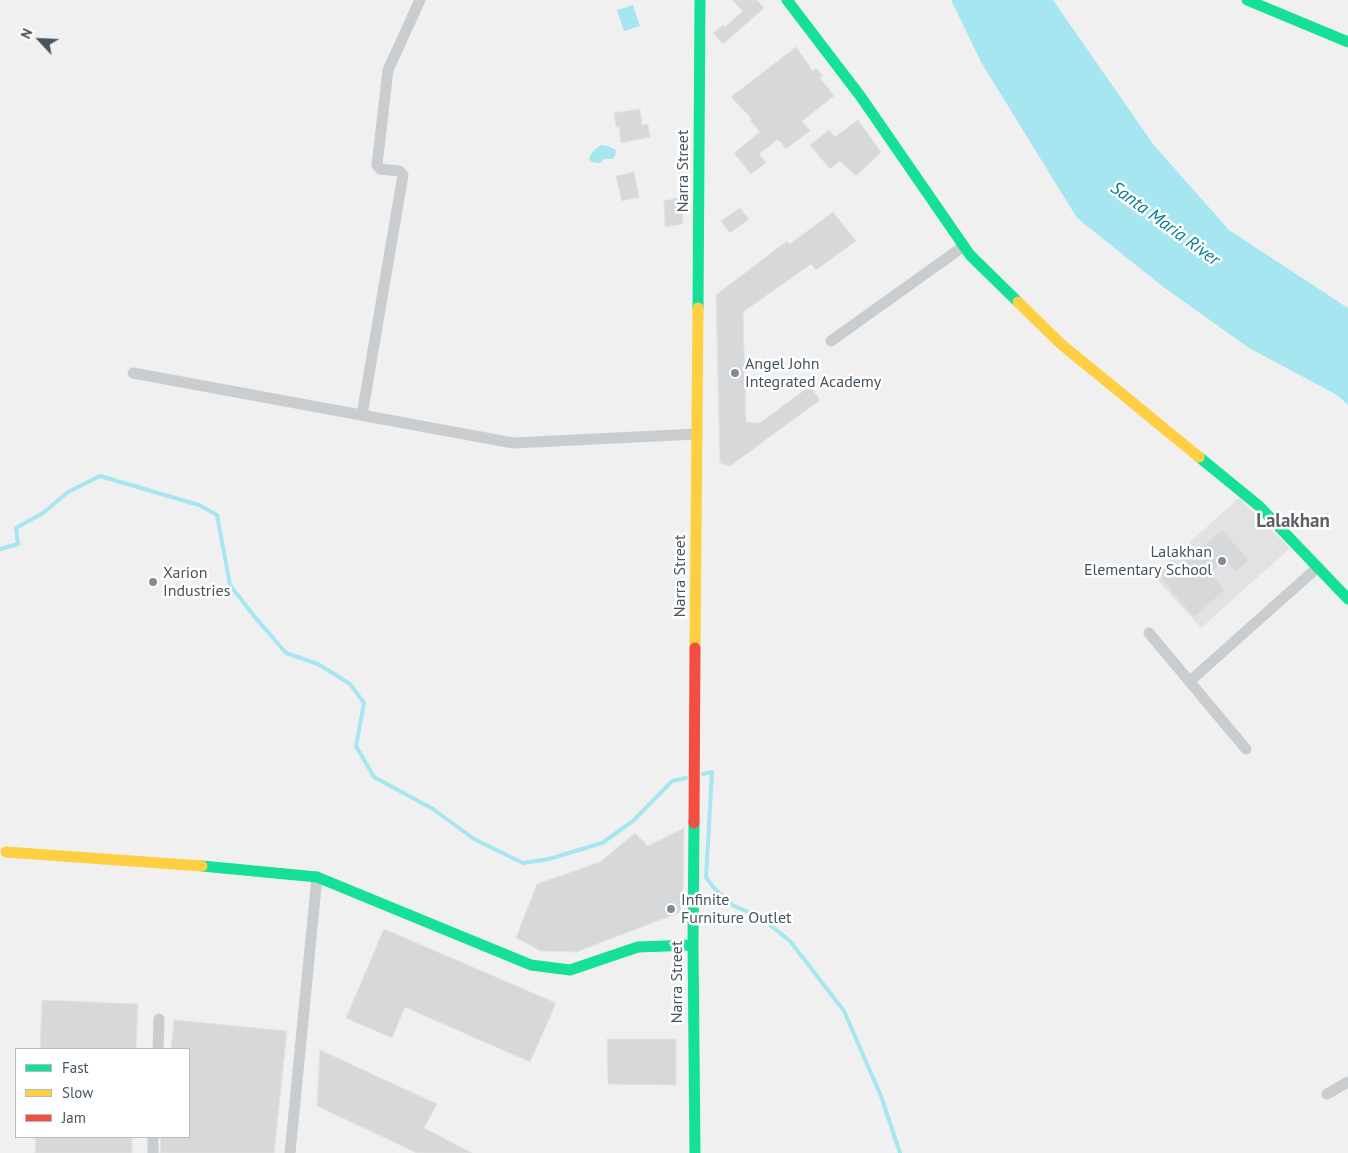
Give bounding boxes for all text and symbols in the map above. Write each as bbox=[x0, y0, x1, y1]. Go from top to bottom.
north arrow bbox=[15, 15, 65, 65]
text: N bbox=[16, 26, 37, 42]
street label: Narra Street bbox=[673, 130, 693, 212]
water label: Santa Maria River bbox=[1106, 177, 1224, 271]
place label: Angel John Integrated Academy bbox=[745, 354, 881, 392]
marker: Angel John Integrated Academy bbox=[729, 367, 741, 379]
district label: Lalakhan bbox=[1256, 511, 1330, 533]
street label: Narra Street bbox=[670, 535, 690, 617]
place label: Lalakhan Elementary School bbox=[1084, 542, 1212, 580]
marker: Lalakhan Elementary School bbox=[1216, 555, 1228, 567]
place label: Xarion Industries bbox=[163, 563, 230, 601]
marker: Xarion Industries bbox=[147, 576, 159, 588]
place label: Infinite Furniture Outlet bbox=[681, 890, 791, 928]
marker: Infinite Furniture Outlet bbox=[665, 903, 677, 915]
street label: Narra Street bbox=[667, 941, 687, 1023]
legend bbox=[15, 1048, 190, 1138]
text: Fast bbox=[62, 1058, 89, 1077]
text: Slow bbox=[62, 1083, 93, 1102]
text: Jam bbox=[62, 1108, 86, 1127]

